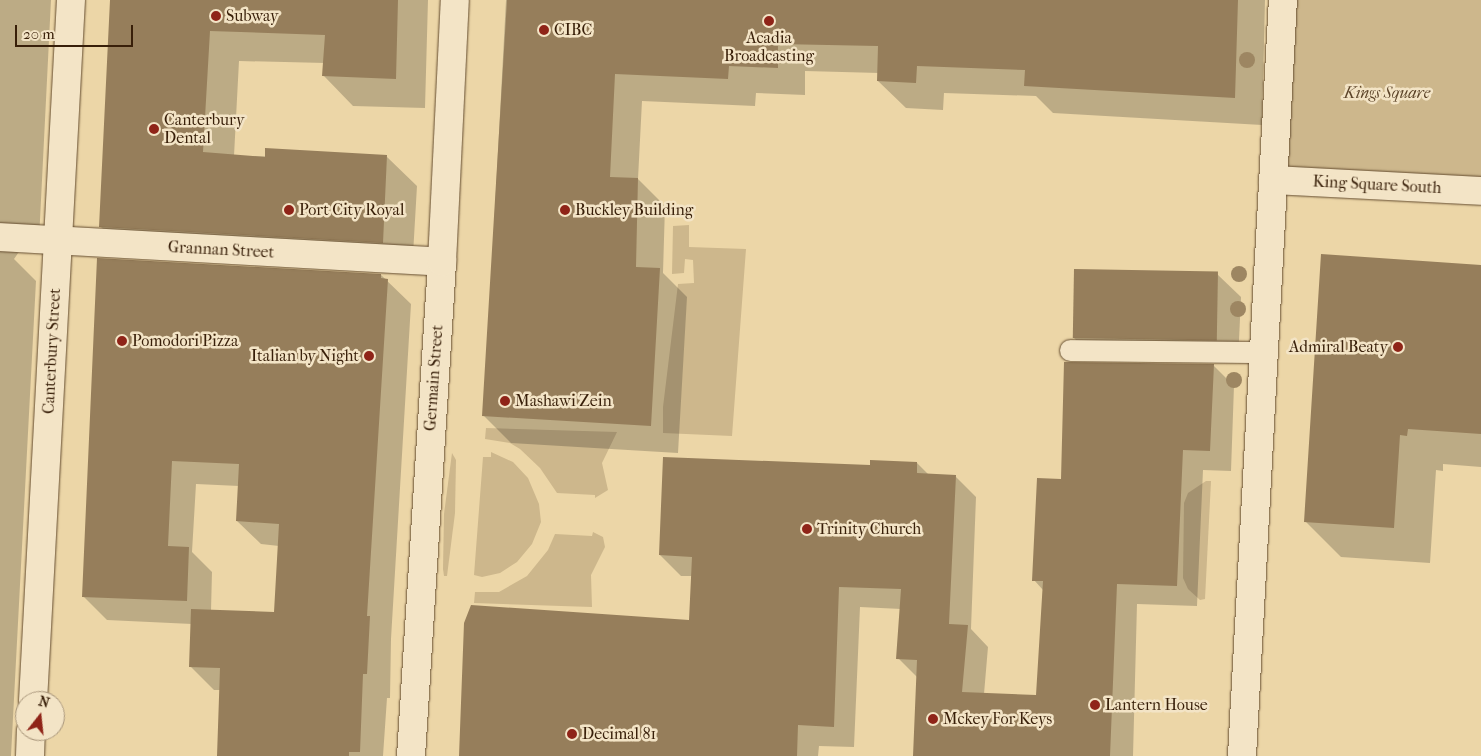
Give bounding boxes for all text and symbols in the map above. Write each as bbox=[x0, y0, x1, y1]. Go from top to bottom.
place label: Subway bbox=[226, 6, 279, 26]
marker: Subway bbox=[210, 10, 222, 22]
scale bar bbox=[18, 15, 135, 47]
marker: Acadia Broadcasting bbox=[763, 15, 775, 27]
place label: CIBC bbox=[554, 20, 592, 40]
marker: CIBC bbox=[538, 24, 550, 36]
text: 20 m bbox=[23, 25, 55, 43]
place label: Acadia Broadcasting bbox=[724, 28, 814, 66]
park label: Kings Square bbox=[1344, 83, 1430, 103]
place label: Canterbury Dental bbox=[164, 110, 244, 148]
marker: Canterbury Dental bbox=[148, 123, 160, 135]
street label: King Square South bbox=[1312, 172, 1442, 198]
place label: Port City Royal bbox=[299, 200, 404, 220]
place label: Buckley Building bbox=[575, 200, 693, 220]
marker: Port City Royal bbox=[283, 204, 295, 216]
marker: Buckley Building bbox=[559, 204, 571, 216]
street label: Grannan Street bbox=[167, 238, 275, 262]
street label: Canterbury Street bbox=[39, 288, 65, 414]
street label: Germain Street bbox=[421, 324, 447, 432]
place label: Pomodori Pizza bbox=[132, 331, 238, 351]
marker: Pomodori Pizza bbox=[116, 335, 128, 347]
place label: Admiral Beaty bbox=[1289, 337, 1388, 357]
marker: Admiral Beaty bbox=[1392, 341, 1404, 353]
place label: Italian by Night bbox=[251, 346, 359, 366]
marker: Italian by Night bbox=[363, 350, 375, 362]
place label: Mashawi Zein bbox=[515, 391, 612, 411]
marker: Mashawi Zein bbox=[499, 395, 511, 407]
place label: Trinity Church bbox=[817, 519, 921, 539]
marker: Trinity Church bbox=[801, 523, 813, 535]
north arrow bbox=[15, 691, 65, 741]
text: N bbox=[37, 692, 51, 712]
place label: Lantern House bbox=[1105, 695, 1208, 715]
marker: Lantern House bbox=[1089, 699, 1101, 711]
place label: Mckey For Keys bbox=[943, 709, 1052, 729]
marker: Mckey For Keys bbox=[927, 713, 939, 725]
place label: Decimal 81 bbox=[582, 724, 656, 744]
marker: Decimal 81 bbox=[566, 728, 578, 740]

